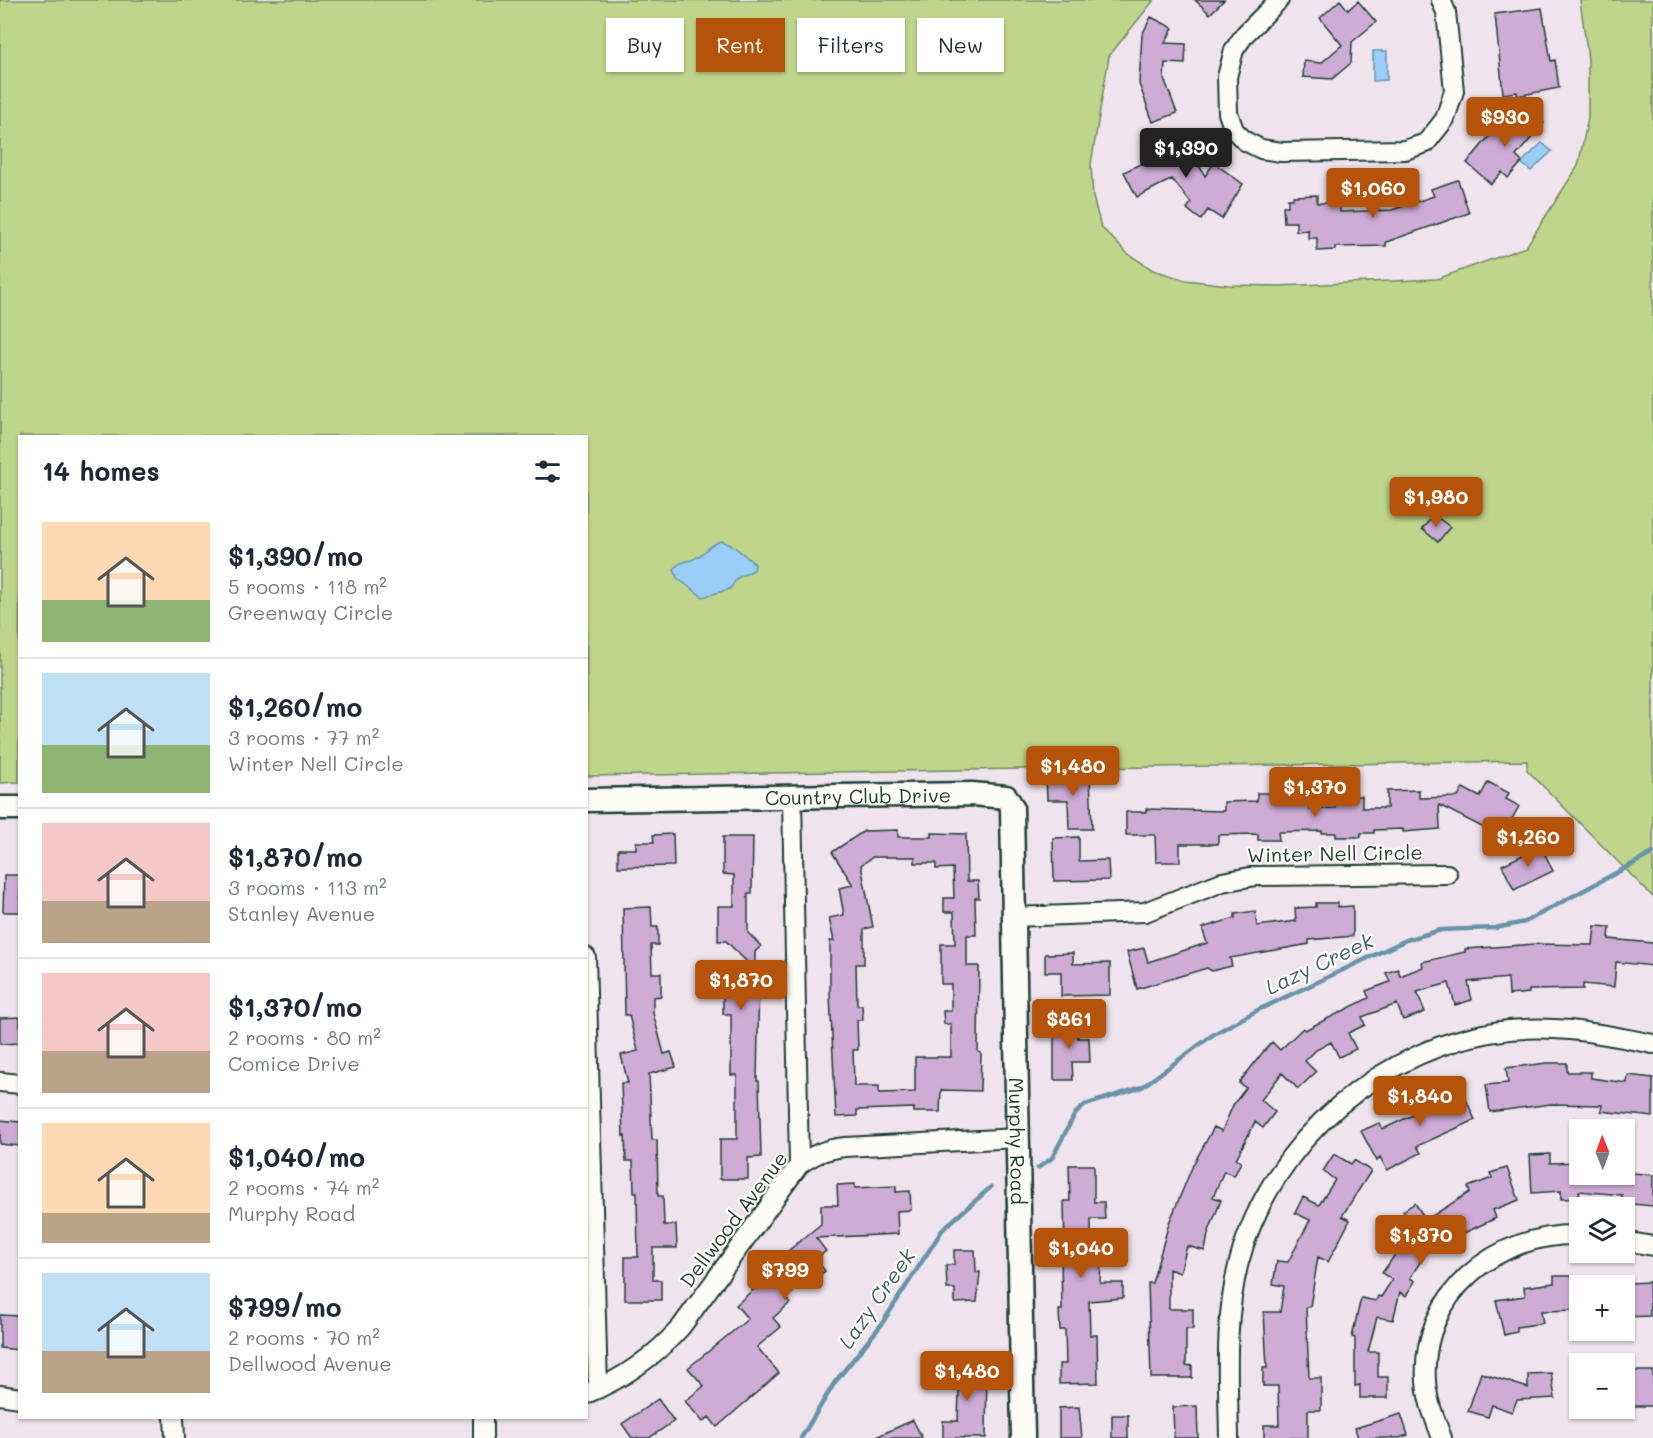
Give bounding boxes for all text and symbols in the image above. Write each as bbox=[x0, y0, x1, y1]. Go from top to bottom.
chip: Buy bbox=[606, 18, 684, 72]
chip: Rent bbox=[696, 18, 785, 72]
chip: Filters bbox=[797, 18, 905, 72]
chip: New bbox=[917, 18, 1004, 72]
pin: $930 bbox=[1469, 97, 1541, 148]
text: $930 bbox=[1480, 103, 1530, 129]
pin: $1,390 bbox=[1137, 128, 1235, 179]
text: $1,390 bbox=[1154, 134, 1218, 160]
pin: $1,060 bbox=[1324, 168, 1422, 219]
text: $1,060 bbox=[1340, 174, 1406, 200]
text: 14 homes bbox=[42, 454, 160, 488]
icon: filters bbox=[531, 455, 564, 488]
pin: $1,980 bbox=[1387, 477, 1485, 528]
text: $1,980 bbox=[1404, 483, 1468, 509]
text: $1,390/mo bbox=[228, 539, 363, 573]
icon: home bbox=[90, 546, 162, 618]
text: 5 rooms · 118 m² bbox=[228, 573, 387, 599]
text: Greenway Circle bbox=[228, 599, 393, 625]
text: $1,260/mo bbox=[228, 690, 362, 724]
icon: home bbox=[90, 697, 162, 769]
text: 3 rooms · 77 m² bbox=[228, 724, 379, 750]
pin: $1,480 bbox=[1024, 746, 1122, 797]
text: Winter Nell Circle bbox=[228, 750, 404, 776]
text: $1,480 bbox=[1040, 752, 1106, 778]
pin: $1,370 bbox=[1266, 767, 1364, 818]
text: $1,370 bbox=[1283, 773, 1347, 799]
street label: Country Club Drive bbox=[765, 781, 951, 810]
pin: $1,260 bbox=[1479, 817, 1577, 868]
text: $1,260 bbox=[1496, 823, 1560, 849]
street label: Winter Nell Circle bbox=[1247, 838, 1423, 868]
text: $1,870/mo bbox=[228, 840, 363, 874]
icon: home bbox=[90, 847, 162, 919]
text: 3 rooms · 113 m² bbox=[228, 874, 387, 900]
text: Stanley Avenue bbox=[228, 900, 375, 926]
water label: Lazy Creek bbox=[1261, 926, 1378, 1000]
pin: $1,870 bbox=[692, 960, 790, 1011]
text: $1,870 bbox=[709, 966, 773, 992]
text: $1,370/mo bbox=[228, 990, 362, 1024]
icon: home bbox=[90, 997, 162, 1069]
pin: $861 bbox=[1033, 999, 1105, 1050]
text: $861 bbox=[1046, 1005, 1092, 1031]
text: 2 rooms · 80 m² bbox=[228, 1024, 381, 1050]
text: Comice Drive bbox=[228, 1050, 360, 1076]
pin: $1,840 bbox=[1371, 1076, 1469, 1127]
street label: Murphy Road bbox=[1004, 1077, 1032, 1205]
text: $1,840 bbox=[1387, 1082, 1453, 1108]
north arrow bbox=[1569, 1119, 1635, 1185]
map controls bbox=[1569, 1119, 1635, 1419]
text: $1,040/mo bbox=[228, 1140, 365, 1174]
street label: Dellwood Avenue bbox=[673, 1146, 793, 1292]
icon: home bbox=[90, 1147, 162, 1219]
text: 2 rooms · 74 m² bbox=[228, 1174, 379, 1200]
button: layers bbox=[1569, 1197, 1635, 1263]
text: Murphy Road bbox=[228, 1200, 355, 1226]
pin: $1,370 bbox=[1372, 1215, 1470, 1266]
text: $1,370 bbox=[1389, 1221, 1453, 1247]
pin: $1,040 bbox=[1032, 1228, 1130, 1279]
text: $1,040 bbox=[1048, 1234, 1114, 1260]
water label: Lazy Creek bbox=[832, 1242, 921, 1353]
pin: $799 bbox=[749, 1250, 821, 1301]
text: $799 bbox=[761, 1256, 809, 1282]
button: + bbox=[1569, 1275, 1635, 1341]
text: $799/mo bbox=[228, 1290, 341, 1324]
icon: home bbox=[90, 1297, 162, 1369]
text: 2 rooms · 70 m² bbox=[228, 1324, 380, 1350]
text: Dellwood Avenue bbox=[228, 1350, 392, 1376]
pin: $1,480 bbox=[918, 1351, 1016, 1402]
button: − bbox=[1569, 1353, 1635, 1419]
text: $1,480 bbox=[934, 1357, 1000, 1383]

